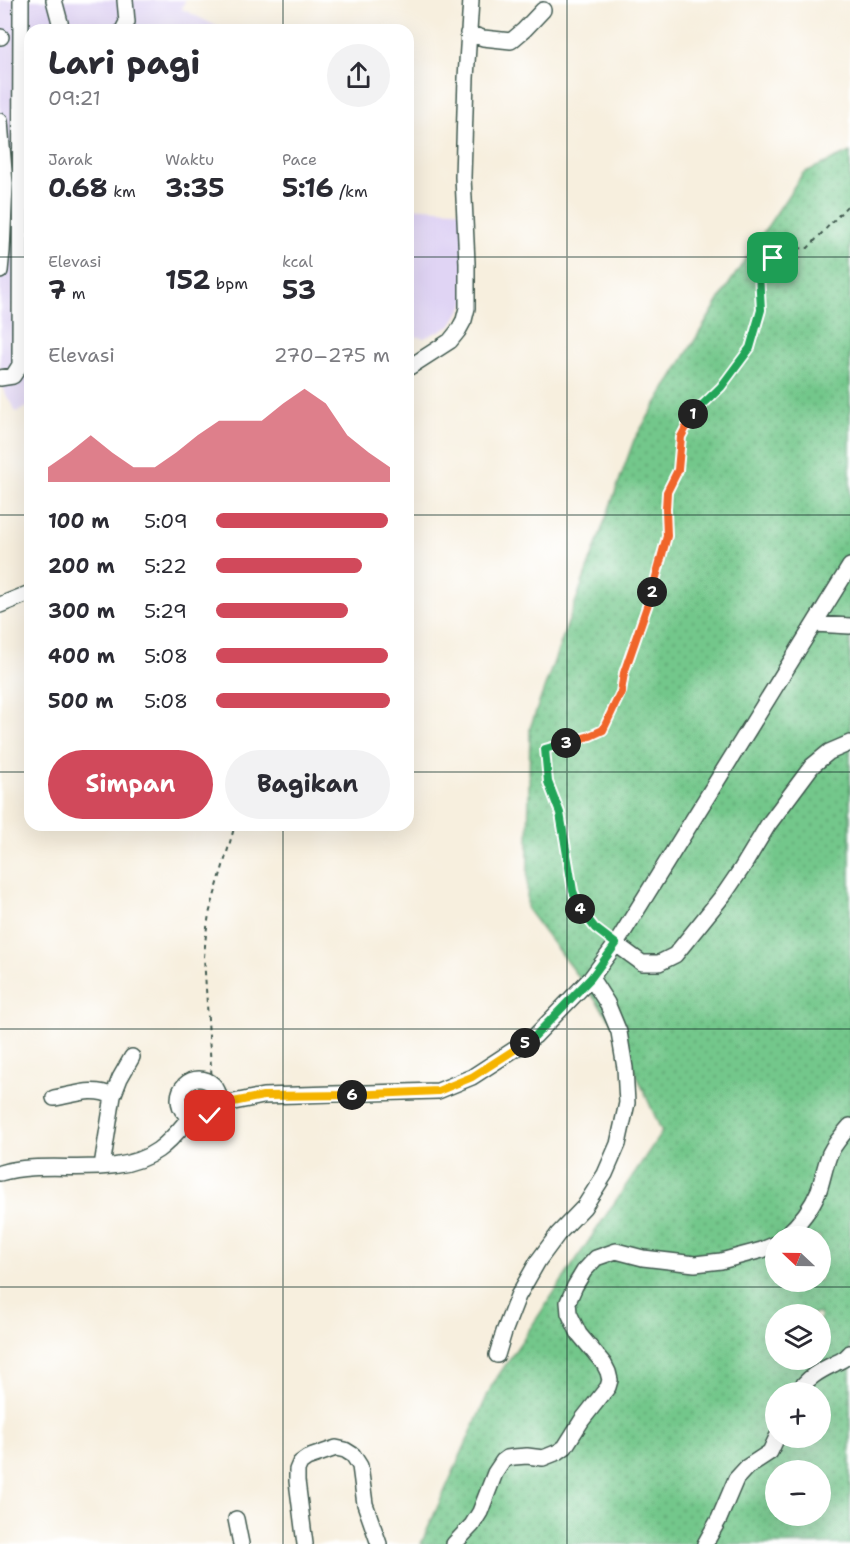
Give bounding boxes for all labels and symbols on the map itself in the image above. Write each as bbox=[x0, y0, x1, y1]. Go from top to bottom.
pin bbox=[747, 232, 798, 283]
pin: 1 bbox=[678, 399, 708, 429]
pin: 2 bbox=[637, 577, 667, 607]
pin: 3 bbox=[551, 728, 581, 758]
pin: 4 bbox=[565, 894, 595, 924]
pin: 5 bbox=[510, 1028, 540, 1058]
pin: 6 bbox=[337, 1080, 367, 1110]
pin bbox=[184, 1090, 235, 1141]
north arrow bbox=[765, 1226, 831, 1292]

